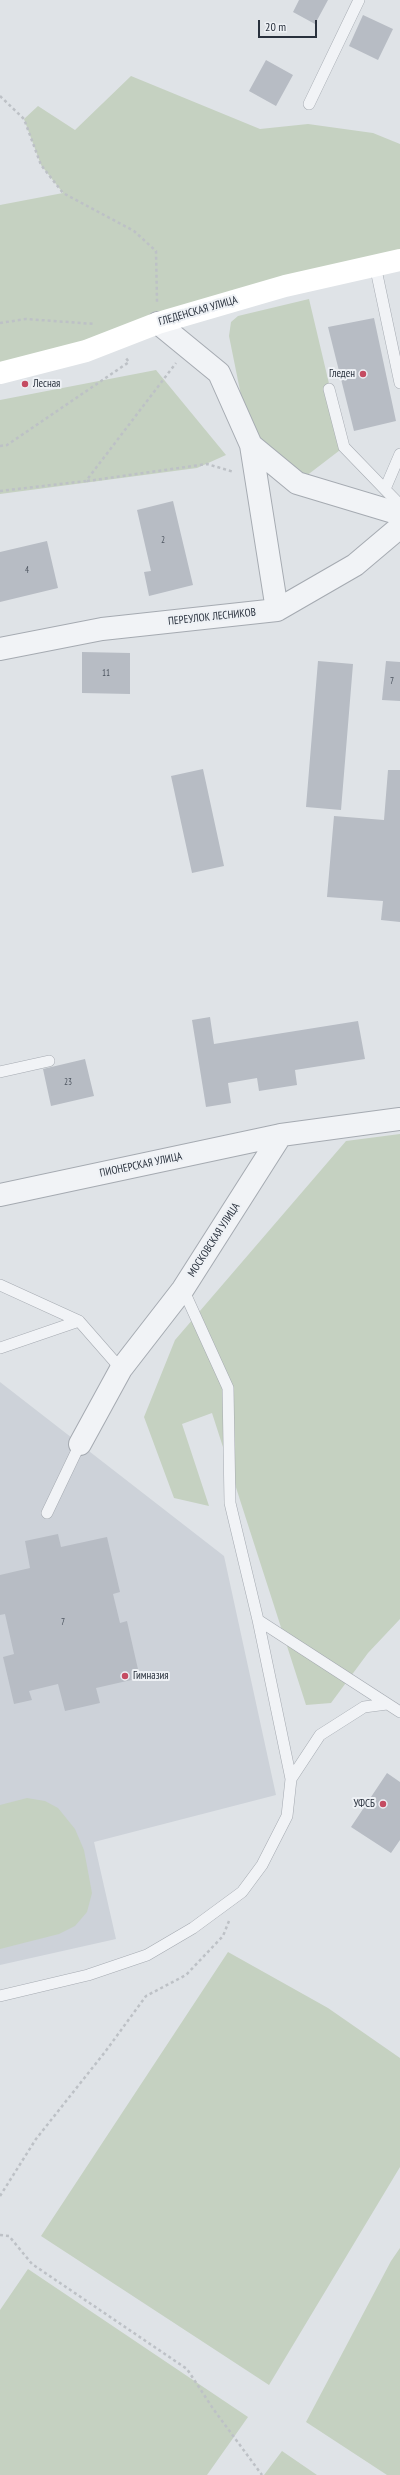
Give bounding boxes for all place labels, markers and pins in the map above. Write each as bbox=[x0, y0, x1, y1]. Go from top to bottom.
place label: Гледен bbox=[329, 367, 355, 381]
marker: Гледен bbox=[358, 369, 368, 379]
place label: Лесная bbox=[33, 377, 60, 391]
marker: Лесная bbox=[20, 379, 30, 389]
place label: Гимназия bbox=[133, 1669, 169, 1683]
marker: Гимназия bbox=[120, 1671, 130, 1681]
place label: УФСБ bbox=[353, 1797, 375, 1811]
marker: УФСБ bbox=[378, 1799, 388, 1809]

